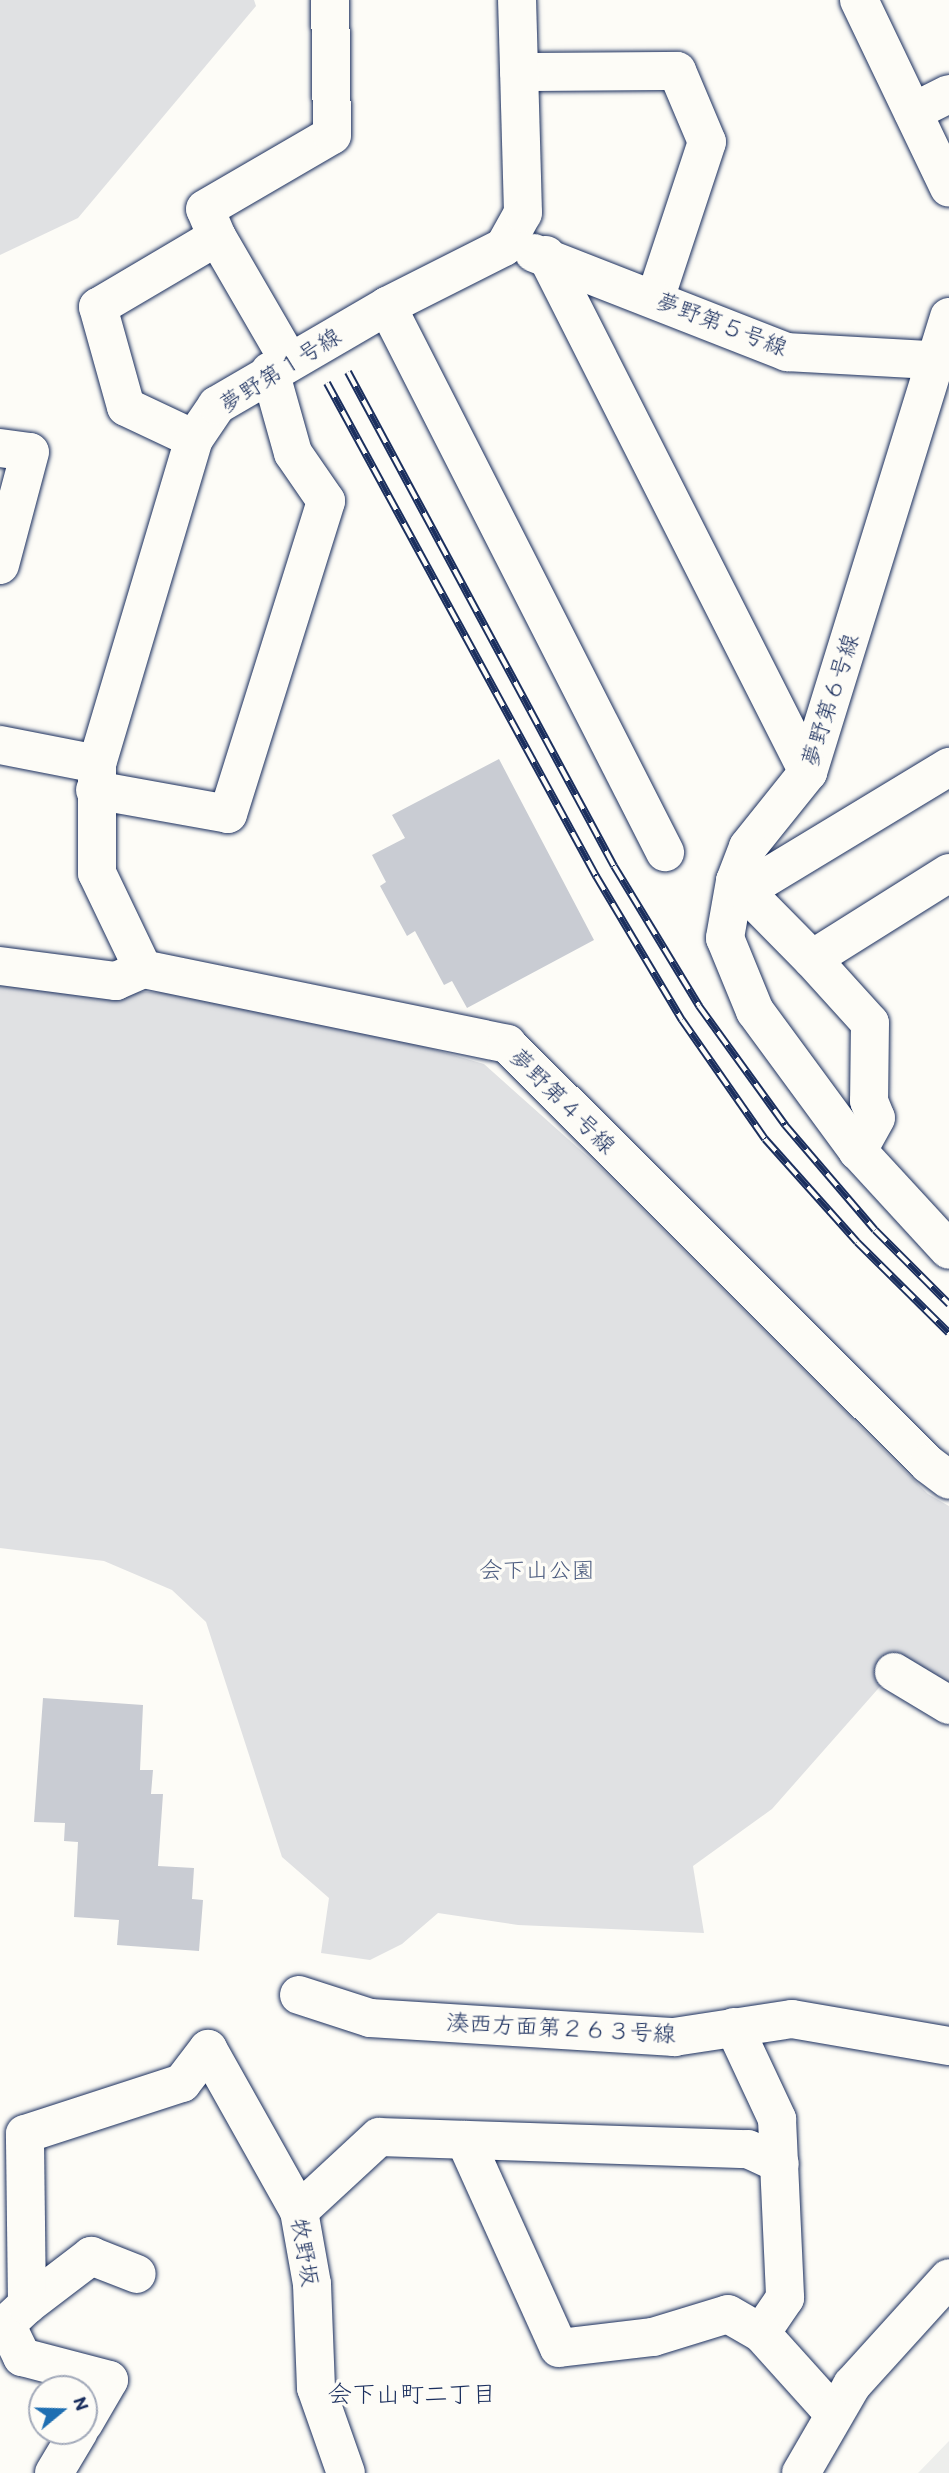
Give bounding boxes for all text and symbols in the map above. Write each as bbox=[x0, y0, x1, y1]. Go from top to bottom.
street label: 夢野第５号線 bbox=[653, 286, 791, 362]
street label: 夢野第１号線 bbox=[214, 322, 346, 418]
street label: 夢野第６号線 bbox=[796, 630, 864, 770]
street label: 夢野第４号線 bbox=[504, 1042, 622, 1160]
park label: 会下山公園 bbox=[480, 1556, 594, 1584]
street label: 湊西方面第２６３号線 bbox=[445, 2008, 677, 2048]
street label: 牧野坂 bbox=[285, 2216, 325, 2288]
north arrow bbox=[28, 2375, 98, 2445]
district label: 会下山町二丁目 bbox=[328, 2380, 496, 2408]
text: N bbox=[68, 2394, 94, 2413]

